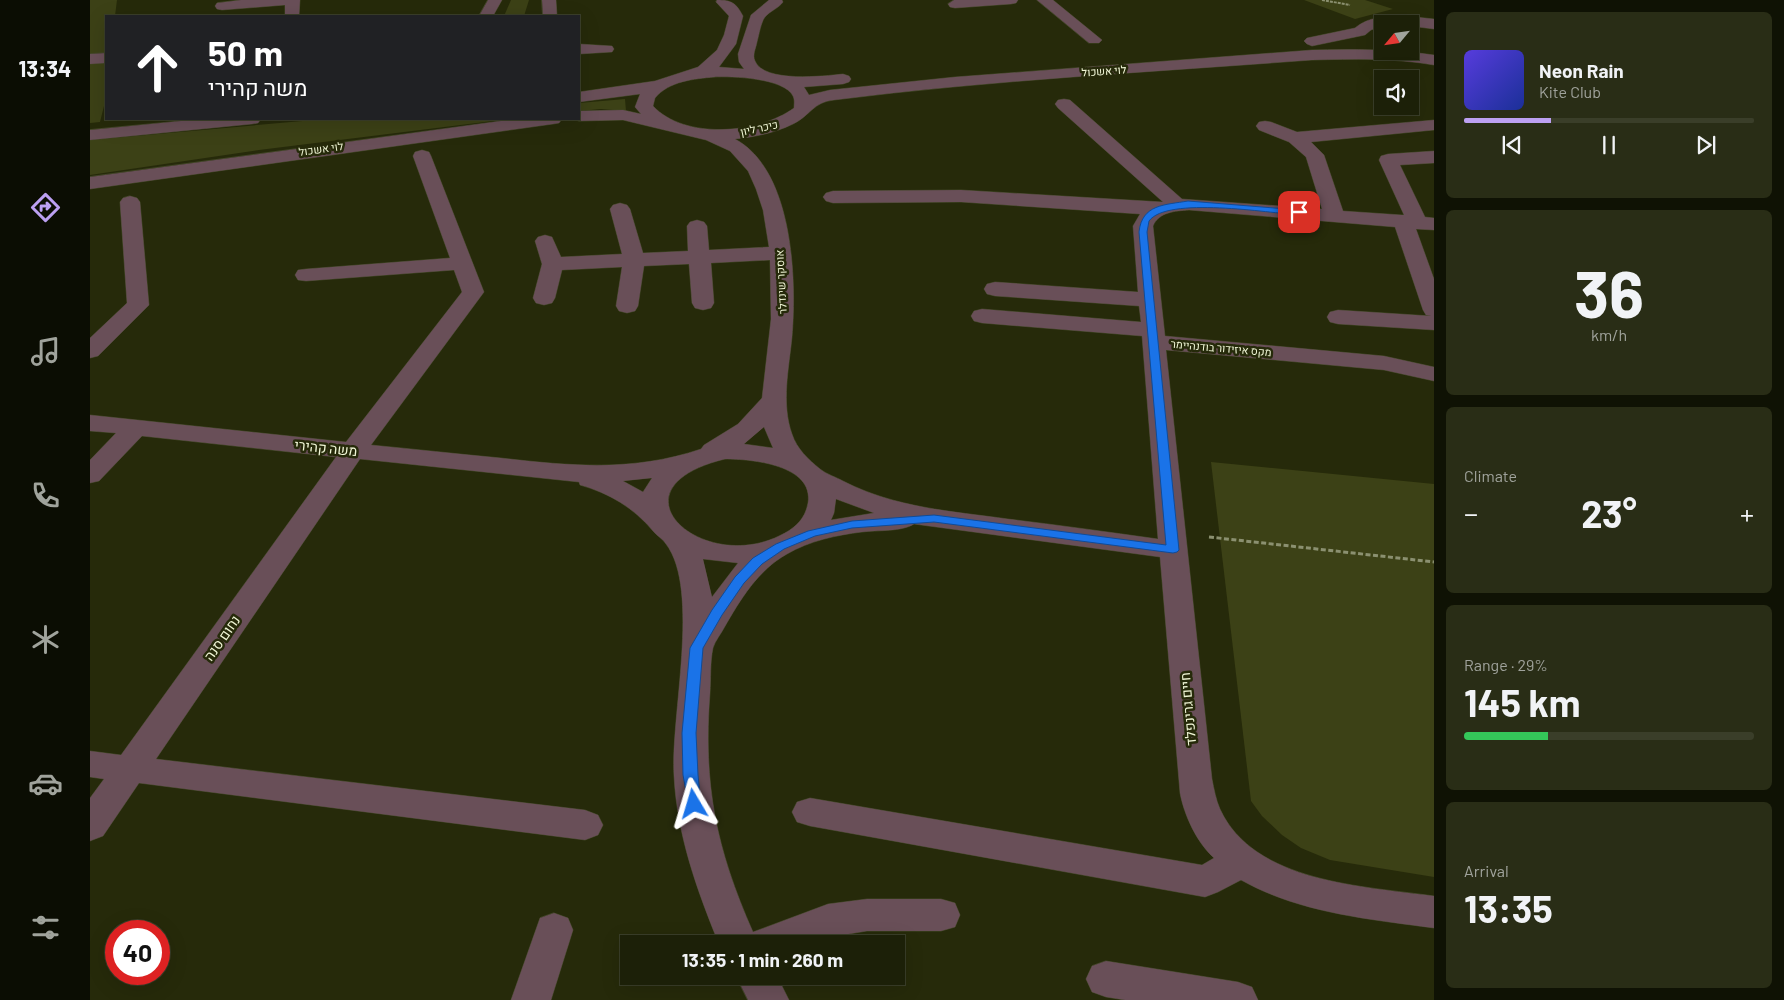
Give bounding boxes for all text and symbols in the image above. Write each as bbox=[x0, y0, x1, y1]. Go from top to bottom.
north arrow bbox=[1374, 15, 1419, 60]
map controls bbox=[1374, 15, 1419, 115]
text: 50 m bbox=[208, 31, 283, 73]
icon: ahead bbox=[125, 35, 190, 100]
text: 13:34 bbox=[19, 55, 71, 81]
text: Neon Rain bbox=[1539, 59, 1624, 82]
street label: לוי אשכול bbox=[1081, 62, 1127, 79]
button: sound bbox=[1374, 70, 1419, 115]
text: משה קהירי bbox=[208, 74, 307, 100]
text: Kite Club bbox=[1539, 82, 1601, 101]
street label: כיכר ליון bbox=[739, 117, 779, 138]
icon: previous bbox=[1498, 131, 1526, 159]
icon: pause bbox=[1595, 131, 1623, 159]
icon: next bbox=[1692, 131, 1720, 159]
street label: לוי אשכול bbox=[298, 139, 344, 158]
icon: directions bbox=[28, 190, 63, 225]
pin bbox=[1278, 191, 1320, 233]
icon: arrive bbox=[1285, 198, 1313, 226]
street label: אוסקר שינדלר bbox=[772, 249, 789, 315]
text: 36 bbox=[1574, 253, 1644, 331]
text: km/h bbox=[1591, 325, 1627, 344]
icon: music bbox=[28, 334, 63, 369]
street label: מקס איזידור בודנהיימר bbox=[1170, 337, 1272, 358]
street label: משה קהירי bbox=[294, 436, 358, 459]
text: Climate bbox=[1464, 466, 1517, 485]
icon: phone bbox=[28, 478, 63, 513]
text: 23° bbox=[1581, 490, 1637, 536]
text: − bbox=[1464, 496, 1478, 530]
text: + bbox=[1740, 496, 1754, 530]
street label: נחום סנה bbox=[200, 612, 243, 664]
icon: climate bbox=[28, 622, 63, 657]
text: Range · 29% bbox=[1464, 655, 1548, 674]
street label: חיים גרינפלד bbox=[1176, 672, 1199, 746]
text: 145 km bbox=[1464, 679, 1581, 725]
icon: car bbox=[28, 766, 63, 801]
position arrow bbox=[667, 777, 719, 829]
text: Arrival bbox=[1464, 861, 1509, 880]
text: 13:35 bbox=[1464, 885, 1553, 931]
icon: filters bbox=[28, 910, 63, 945]
speed limit sign: 40 bbox=[105, 920, 170, 985]
text: 13:35 · 1 min · 260 m bbox=[682, 948, 843, 971]

